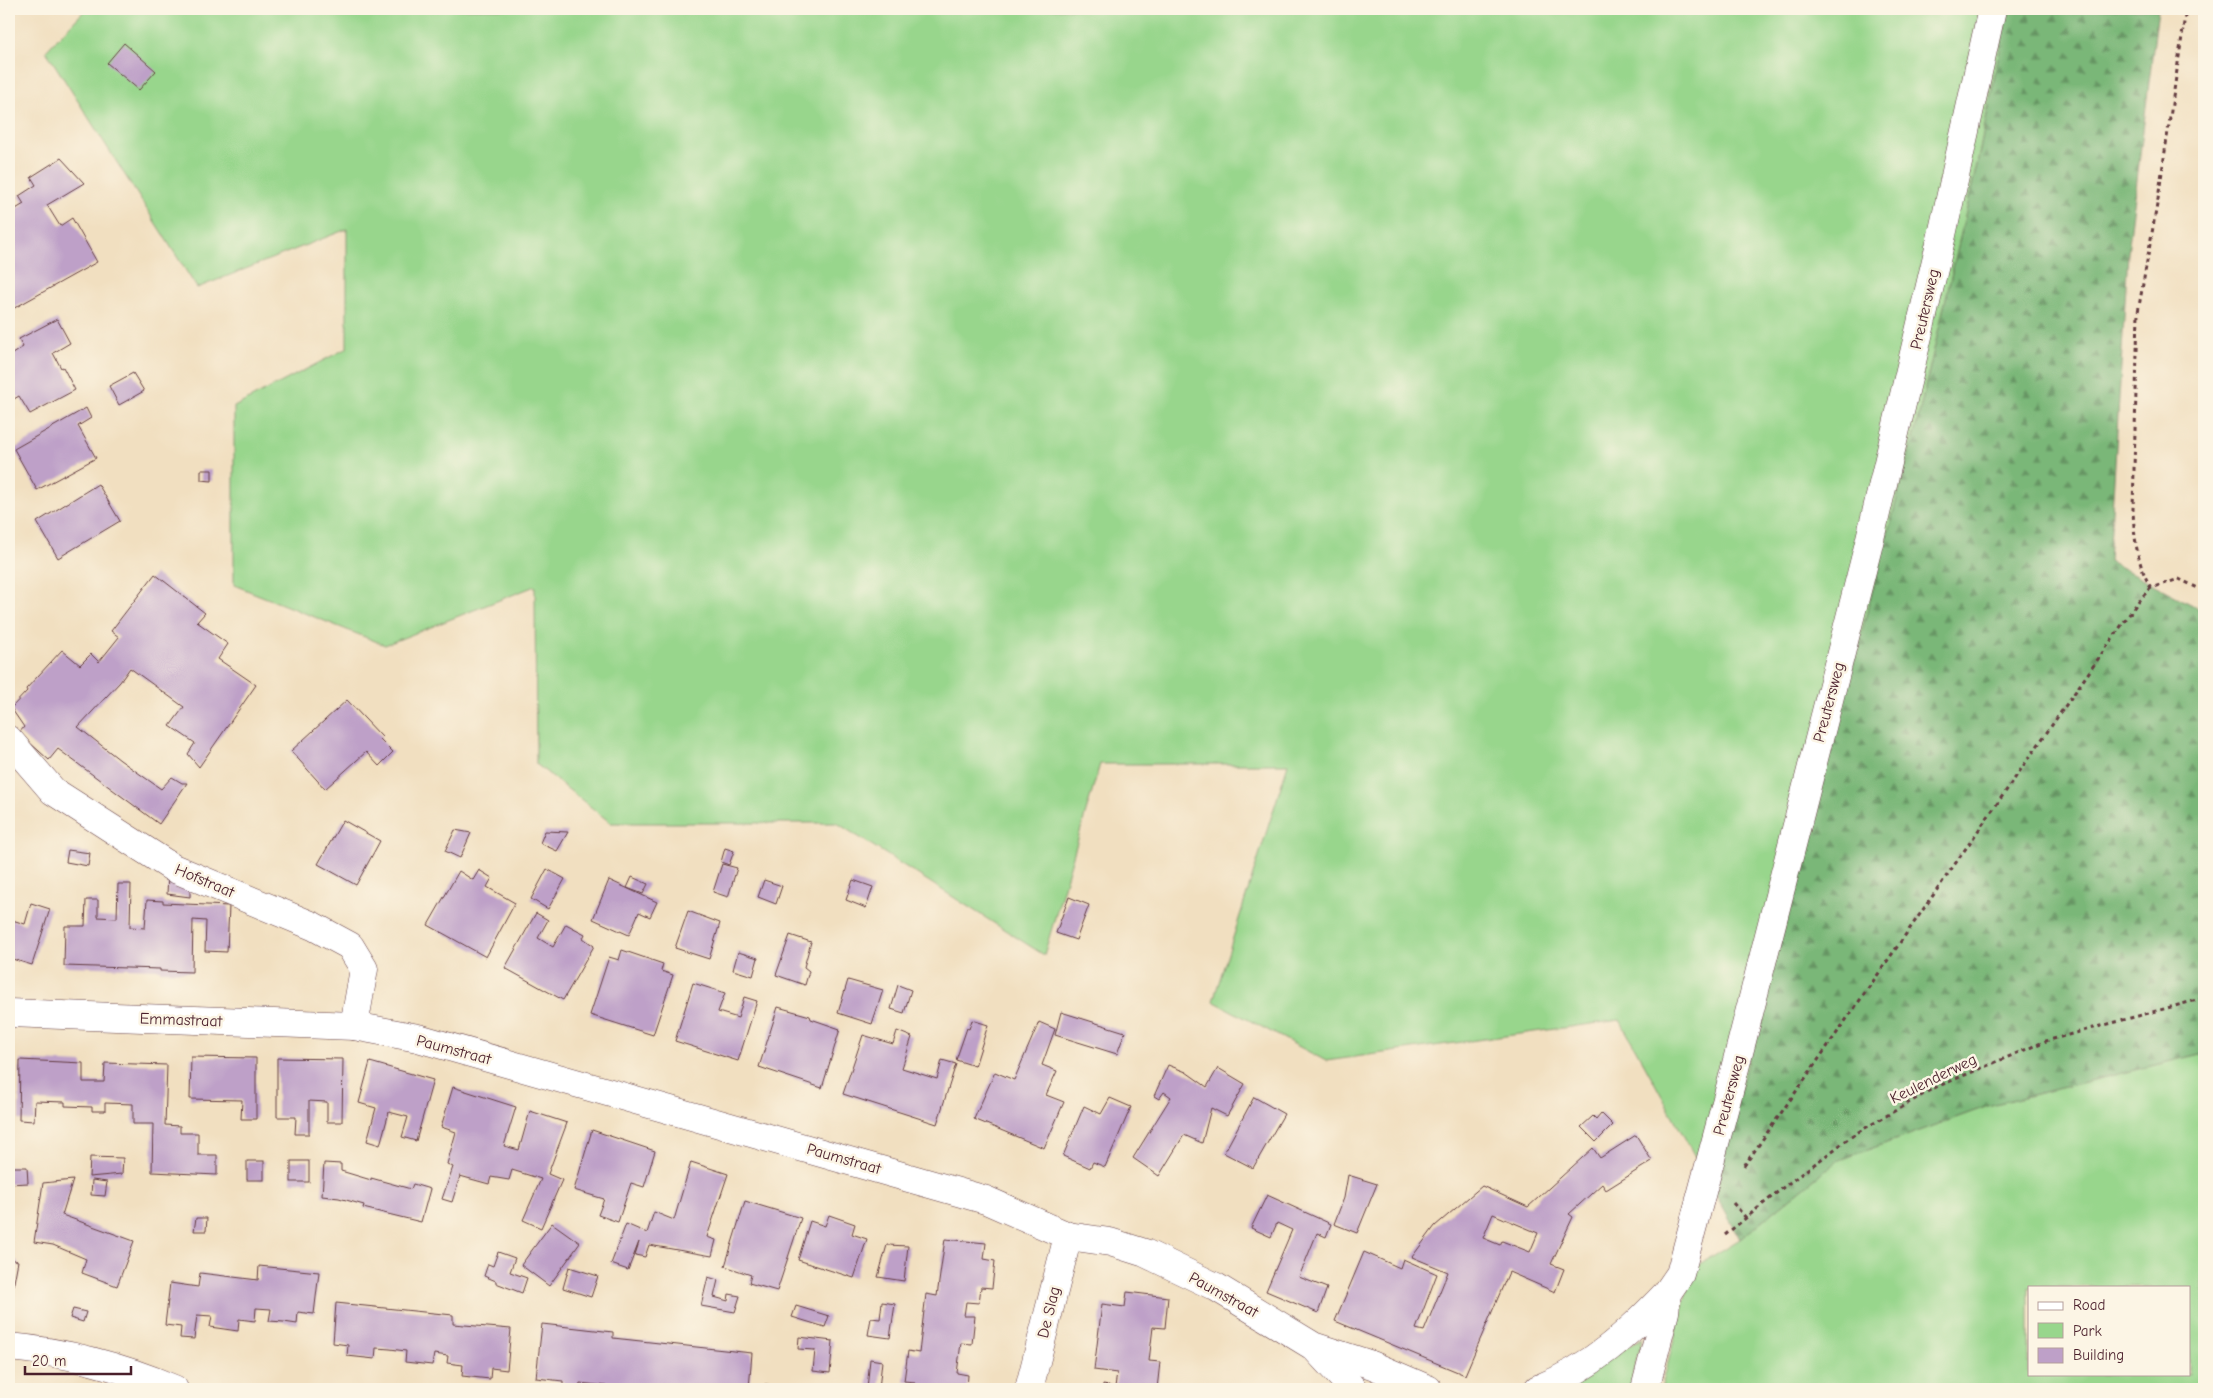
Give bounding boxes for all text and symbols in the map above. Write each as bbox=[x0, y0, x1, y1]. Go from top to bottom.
street label: Preutersweg bbox=[1907, 267, 1943, 351]
street label: Preutersweg bbox=[1810, 660, 1848, 744]
street label: Hofstraat bbox=[172, 860, 237, 902]
street label: Emmastraat bbox=[139, 1010, 223, 1030]
street label: Paumstraat bbox=[415, 1031, 493, 1069]
street label: Keulenderweg bbox=[1887, 1050, 1980, 1108]
street label: Preutersweg bbox=[1710, 1053, 1748, 1137]
street label: Paumstraat bbox=[805, 1140, 883, 1178]
street label: Paumstraat bbox=[1186, 1269, 1262, 1321]
street label: De Slag bbox=[1034, 1285, 1064, 1340]
legend bbox=[2028, 1286, 2190, 1376]
text: Road bbox=[2073, 1296, 2105, 1314]
text: Park bbox=[2073, 1322, 2102, 1340]
scale bar bbox=[25, 1343, 131, 1375]
text: Building bbox=[2073, 1346, 2124, 1364]
text: 20 m bbox=[32, 1352, 66, 1370]

